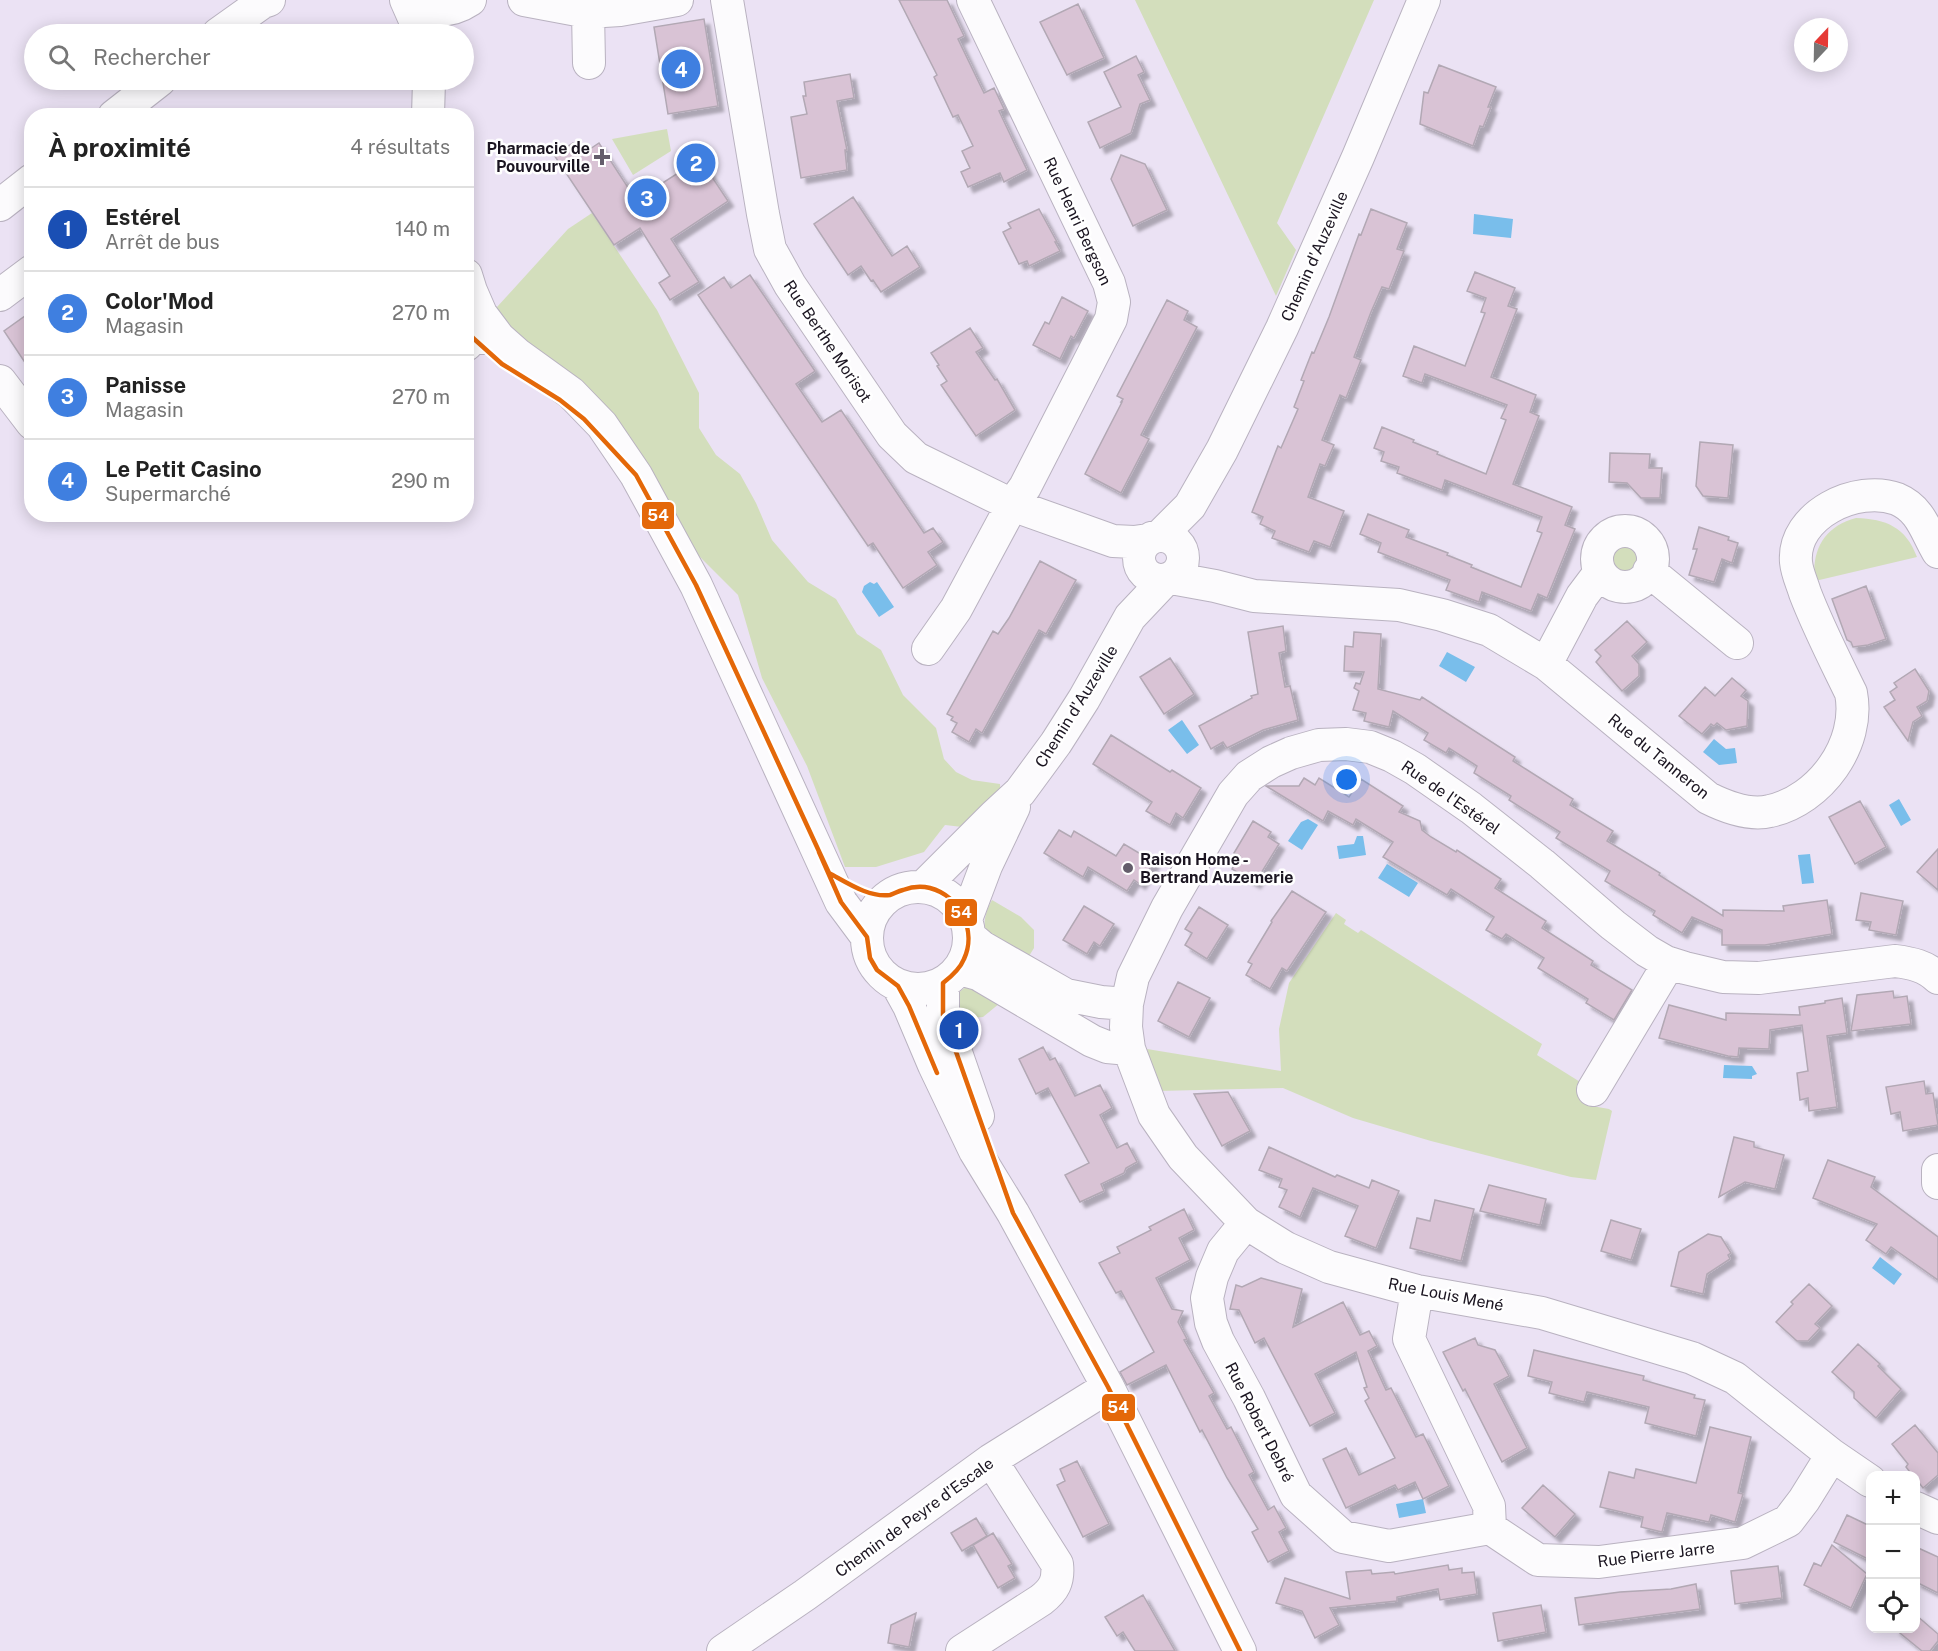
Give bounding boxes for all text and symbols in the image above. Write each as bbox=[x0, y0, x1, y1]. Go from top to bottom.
north arrow bbox=[1794, 18, 1848, 72]
search box bbox=[24, 24, 474, 90]
icon: search bbox=[45, 41, 78, 74]
text: Rechercher bbox=[93, 44, 211, 70]
pin: 4 bbox=[662, 46, 700, 92]
text: À proximité bbox=[48, 132, 191, 163]
text: 4 résultats bbox=[350, 135, 450, 159]
place label: Pharmacie de Pouvourville bbox=[487, 139, 590, 176]
pin: 2 bbox=[676, 140, 716, 186]
marker: Pharmacie de Pouvourville bbox=[595, 150, 609, 164]
street label: Rue Henri Bergson bbox=[1040, 154, 1116, 288]
pin: 3 bbox=[628, 176, 666, 220]
street label: Chemin d'Auzeville bbox=[1277, 188, 1352, 324]
text: Estérel bbox=[105, 204, 181, 230]
text: 1 bbox=[63, 217, 72, 241]
text: 140 m bbox=[395, 217, 450, 241]
text: Arrêt de bus bbox=[105, 230, 220, 254]
street label: Rue Berthe Morisot bbox=[780, 277, 876, 406]
text: Color'Mod bbox=[105, 288, 214, 314]
text: 2 bbox=[61, 301, 74, 325]
text: 270 m bbox=[392, 301, 450, 325]
text: Magasin bbox=[105, 314, 184, 338]
text: Panisse bbox=[105, 372, 186, 398]
text: 3 bbox=[61, 385, 74, 409]
text: 270 m bbox=[392, 385, 450, 409]
text: Magasin bbox=[105, 398, 184, 422]
text: Le Petit Casino bbox=[105, 456, 262, 482]
text: 4 bbox=[61, 469, 74, 493]
text: 290 m bbox=[391, 469, 450, 493]
text: Supermarché bbox=[105, 482, 231, 506]
line badge: 54 bbox=[641, 501, 675, 530]
text: 54 bbox=[647, 506, 669, 525]
street label: Chemin d'Auzeville bbox=[1031, 642, 1122, 771]
street label: Rue du Tanneron bbox=[1604, 710, 1713, 803]
street label: Rue de l'Estérel bbox=[1398, 756, 1504, 839]
your location bbox=[1332, 765, 1361, 794]
place label: Raison Home - Bertrand Auzemerie bbox=[1140, 850, 1293, 887]
marker: Raison Home - Bertrand Auzemerie bbox=[1121, 861, 1135, 875]
line badge: 54 bbox=[944, 898, 978, 927]
text: 54 bbox=[950, 903, 972, 922]
pin: 1 bbox=[940, 1008, 978, 1052]
street label: Rue Louis Mené bbox=[1386, 1274, 1505, 1315]
street label: Rue Robert Debré bbox=[1221, 1359, 1298, 1485]
line badge: 54 bbox=[1101, 1393, 1136, 1422]
text: 54 bbox=[1107, 1398, 1129, 1417]
street label: Chemin de Peyre d'Escale bbox=[831, 1454, 997, 1581]
map controls bbox=[1866, 1471, 1920, 1633]
button: + bbox=[1866, 1471, 1920, 1525]
button: − bbox=[1866, 1525, 1920, 1579]
street label: Rue Pierre Jarre bbox=[1596, 1538, 1716, 1571]
button: locate bbox=[1866, 1579, 1920, 1633]

